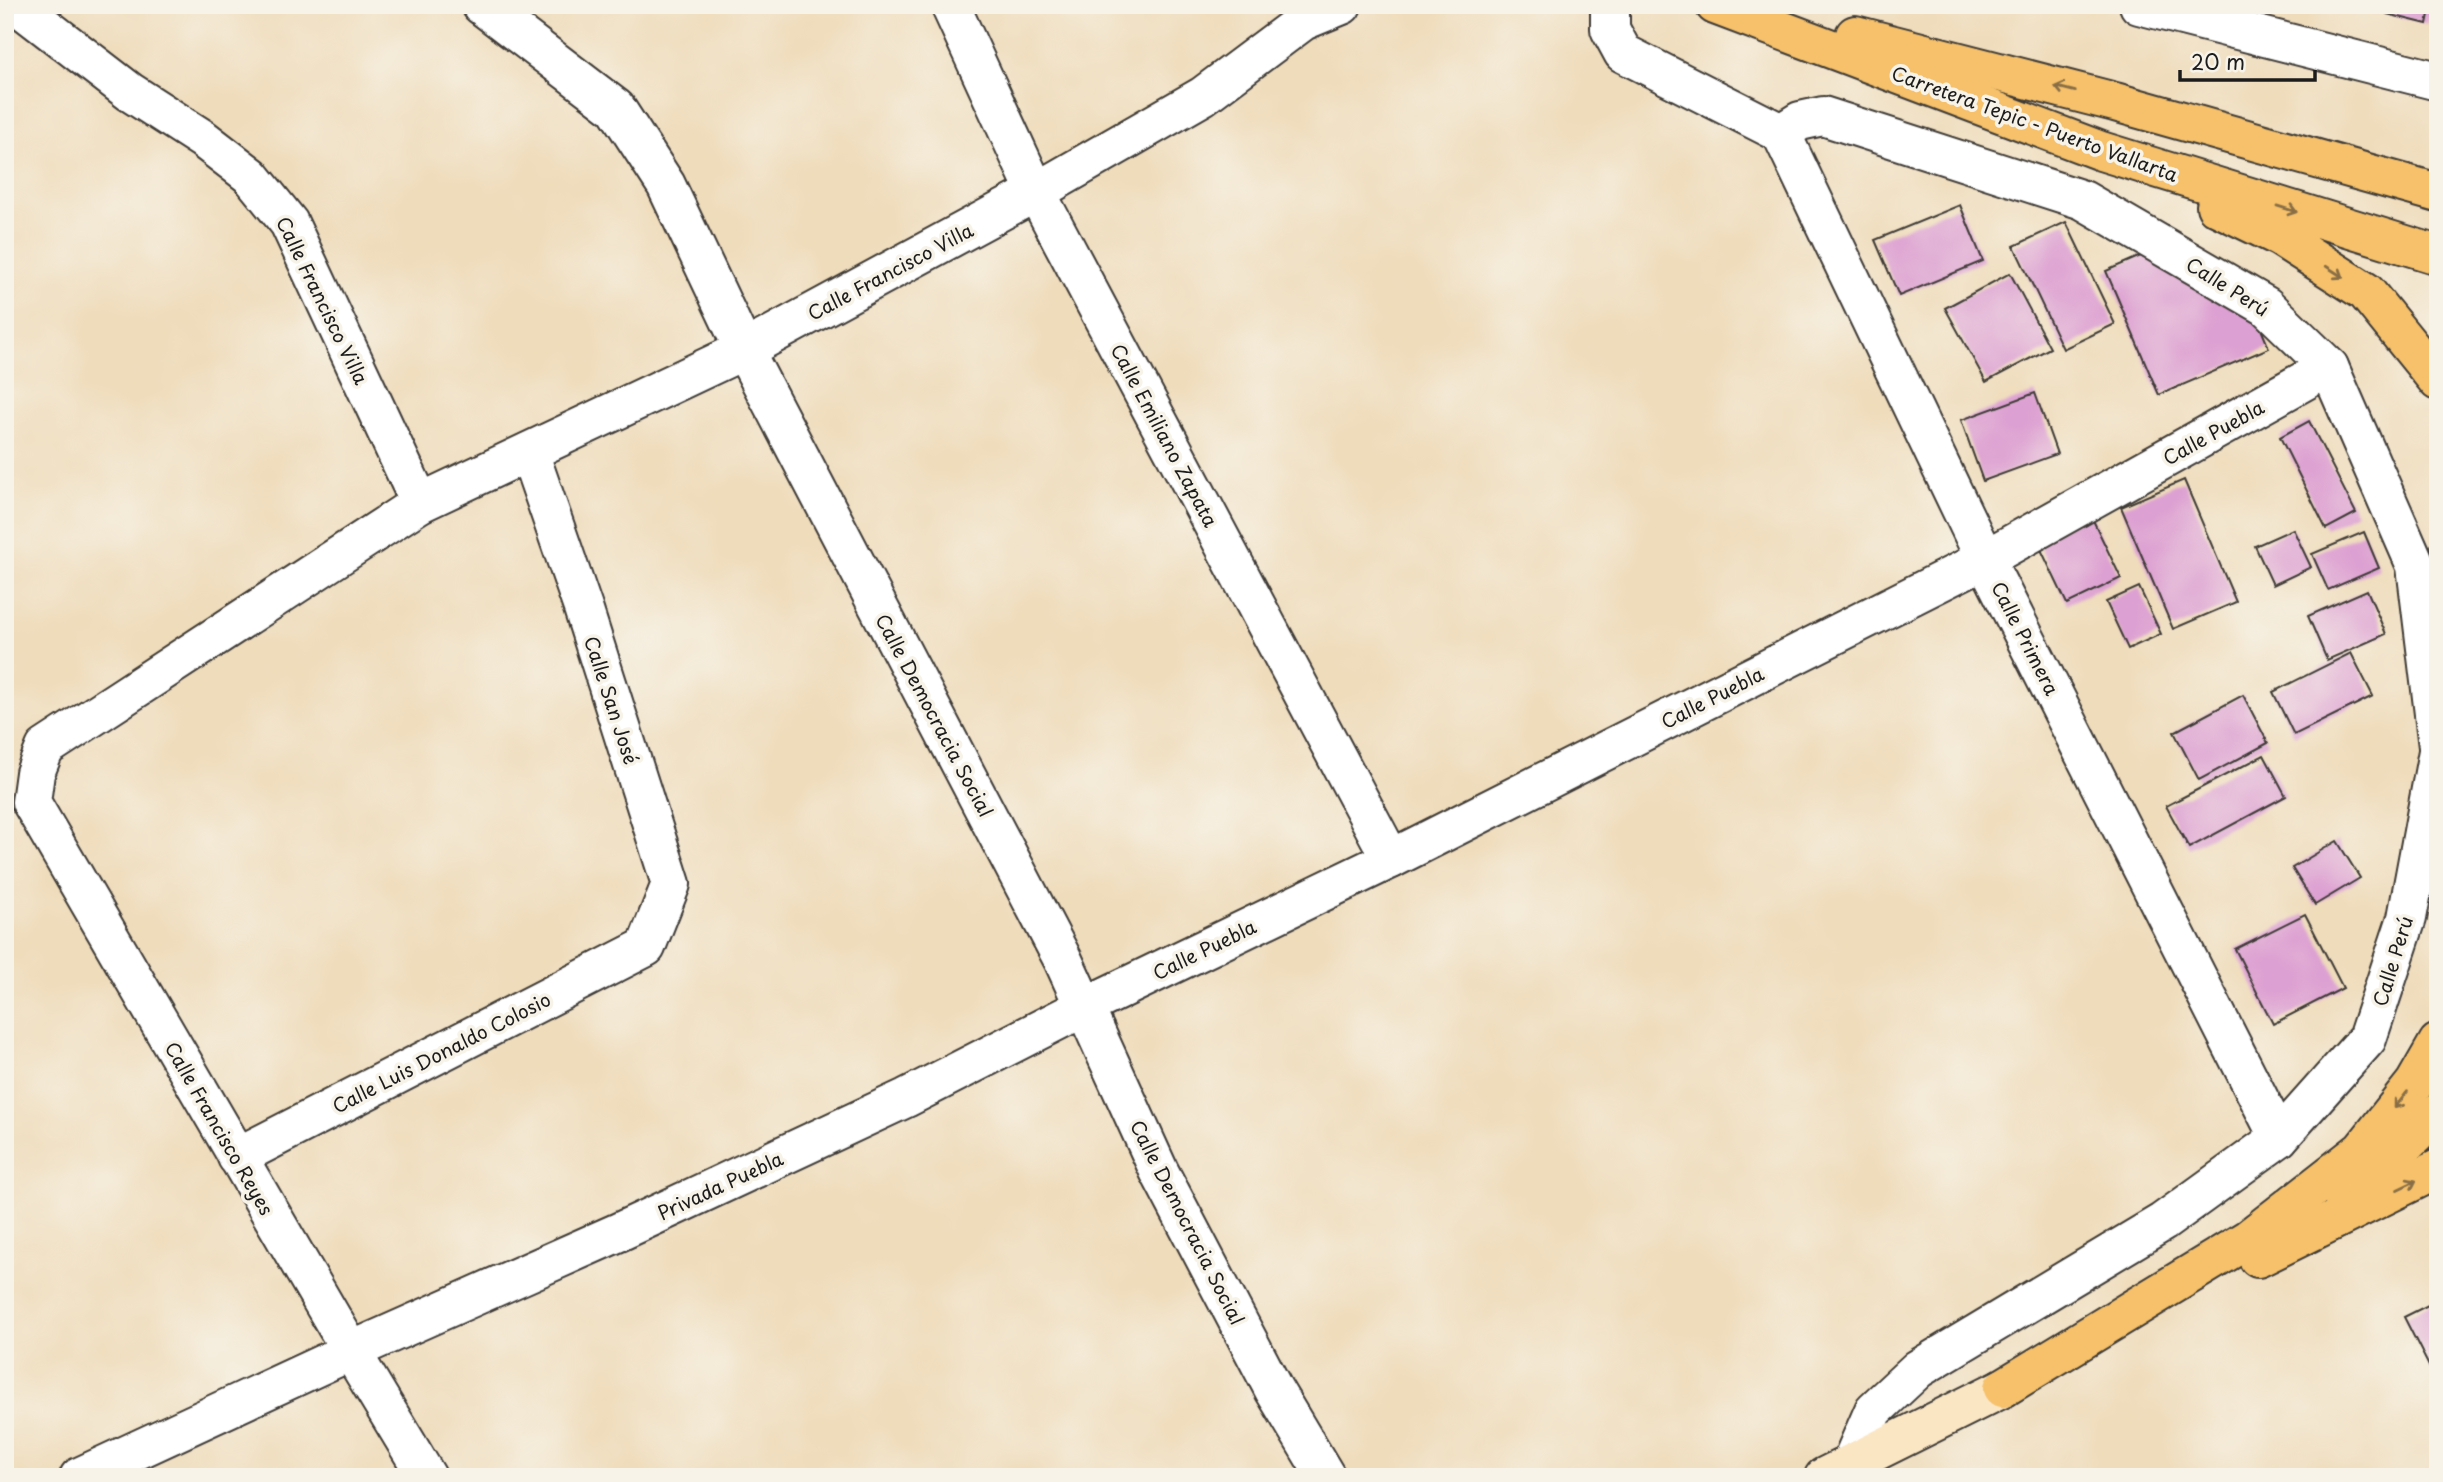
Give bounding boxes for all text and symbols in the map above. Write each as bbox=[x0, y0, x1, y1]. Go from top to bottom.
scale bar bbox=[2180, 38, 2315, 82]
text: 20 m bbox=[2191, 45, 2245, 77]
street label: Carretera Tepic - Puerto Vallarta bbox=[1888, 58, 2182, 188]
one-way arrow bbox=[2055, 82, 2077, 95]
one-way arrow bbox=[2276, 203, 2298, 216]
street label: Calle Francisco Villa bbox=[270, 211, 376, 389]
street label: Calle Francisco Villa bbox=[802, 215, 978, 327]
street label: Calle Perú bbox=[2181, 249, 2275, 323]
one-way arrow bbox=[2324, 266, 2344, 280]
street label: Calle Emiliano Zapata bbox=[1105, 338, 1225, 532]
street label: Calle Puebla bbox=[2157, 393, 2269, 471]
street label: Calle Primera bbox=[1985, 576, 2067, 700]
street label: Calle Democracia Social bbox=[869, 608, 1001, 822]
street label: Calle San José bbox=[578, 632, 646, 768]
street label: Calle Puebla bbox=[1656, 659, 1768, 735]
street label: Calle Puebla bbox=[1148, 912, 1261, 986]
street label: Calle Perú bbox=[2365, 912, 2419, 1010]
street label: Calle Luis Donaldo Colosio bbox=[327, 985, 555, 1119]
street label: Calle Francisco Reyes bbox=[159, 1036, 281, 1220]
one-way arrow bbox=[2394, 1091, 2409, 1109]
street label: Calle Democracia Social bbox=[1124, 1115, 1252, 1329]
street label: Privada Puebla bbox=[653, 1144, 787, 1226]
one-way arrow bbox=[2396, 1177, 2417, 1191]

